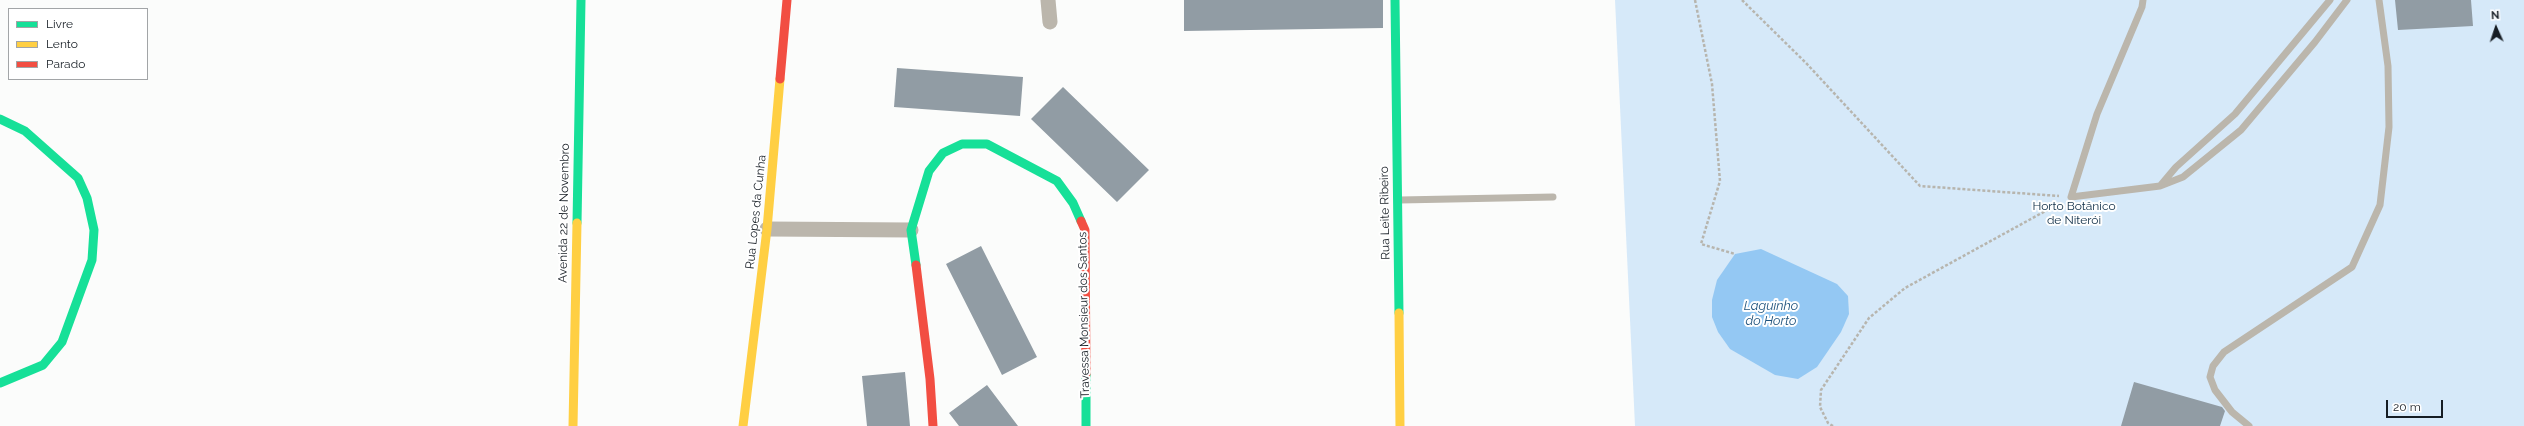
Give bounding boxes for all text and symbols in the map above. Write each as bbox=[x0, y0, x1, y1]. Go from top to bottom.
legend bbox=[8, 8, 148, 80]
north arrow bbox=[2476, 8, 2516, 48]
text: N bbox=[2491, 9, 2500, 22]
text: Livre bbox=[46, 17, 73, 31]
text: Lento bbox=[46, 37, 78, 51]
text: Parado bbox=[46, 57, 85, 71]
street label: Avenida 22 de Novembro bbox=[556, 143, 572, 283]
street label: Rua Lopes da Cunha bbox=[743, 154, 769, 270]
street label: Rua Leite Ribeiro bbox=[1377, 166, 1393, 260]
park label: Horto Botânico de Niterói bbox=[2032, 199, 2116, 227]
street label: Travessa Monsieur dos Santos bbox=[1075, 232, 1093, 398]
water label: Laguinho do Horto bbox=[1744, 298, 1798, 329]
scale bar bbox=[2388, 392, 2445, 418]
text: 20 m bbox=[2393, 400, 2421, 414]

